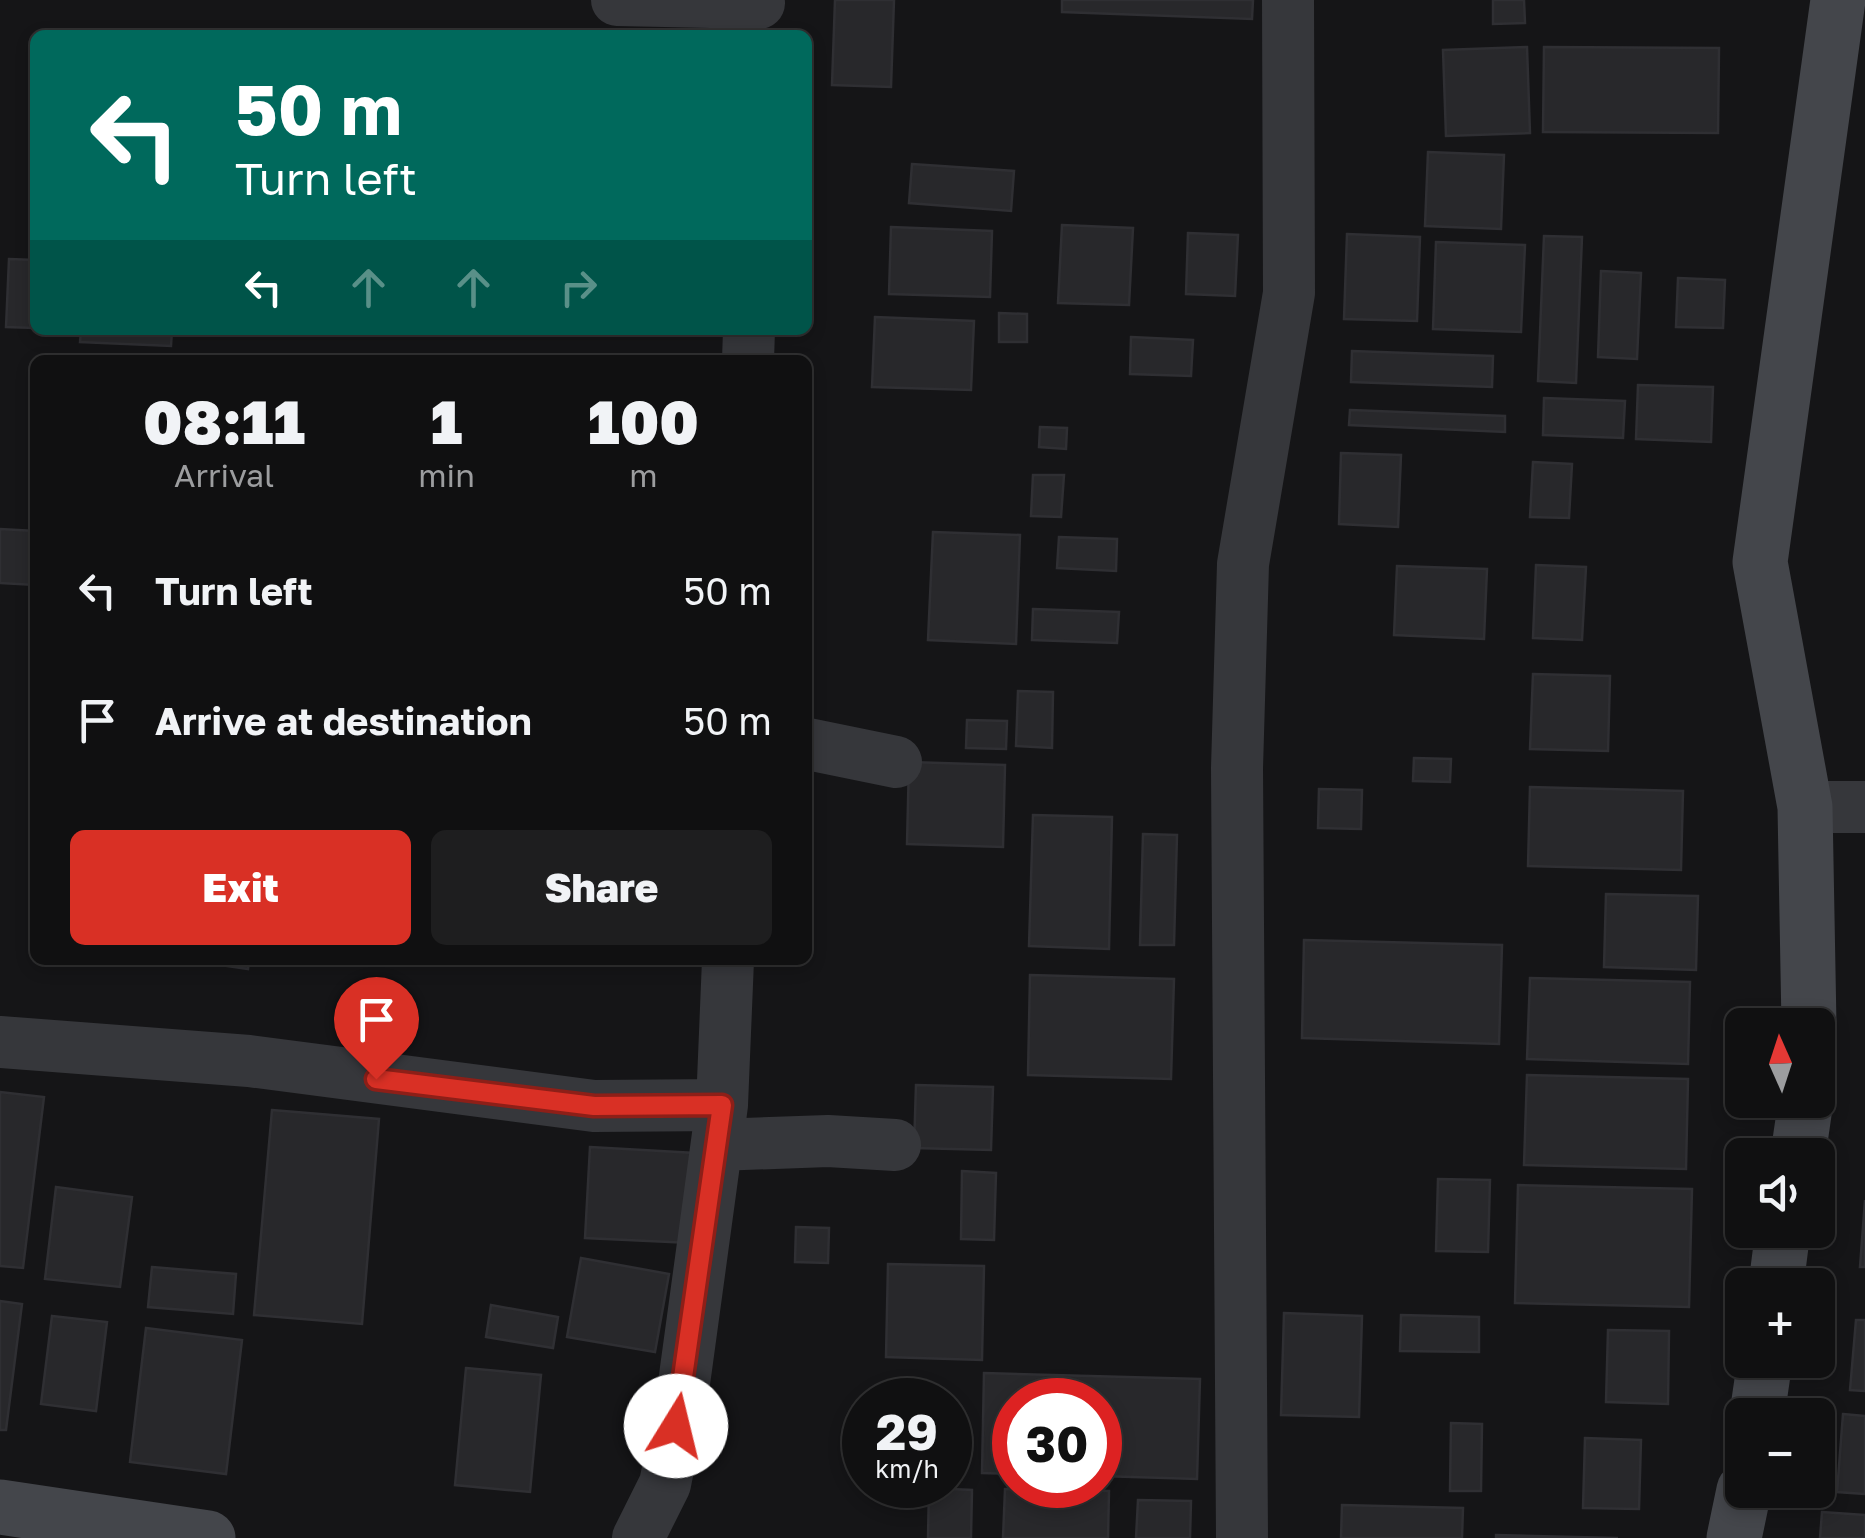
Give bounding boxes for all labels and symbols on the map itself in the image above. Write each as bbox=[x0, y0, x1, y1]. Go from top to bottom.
pin bbox=[334, 977, 419, 1080]
north arrow bbox=[1725, 1008, 1835, 1118]
position arrow bbox=[624, 1374, 728, 1478]
speed limit sign: 30 bbox=[992, 1378, 1122, 1508]

